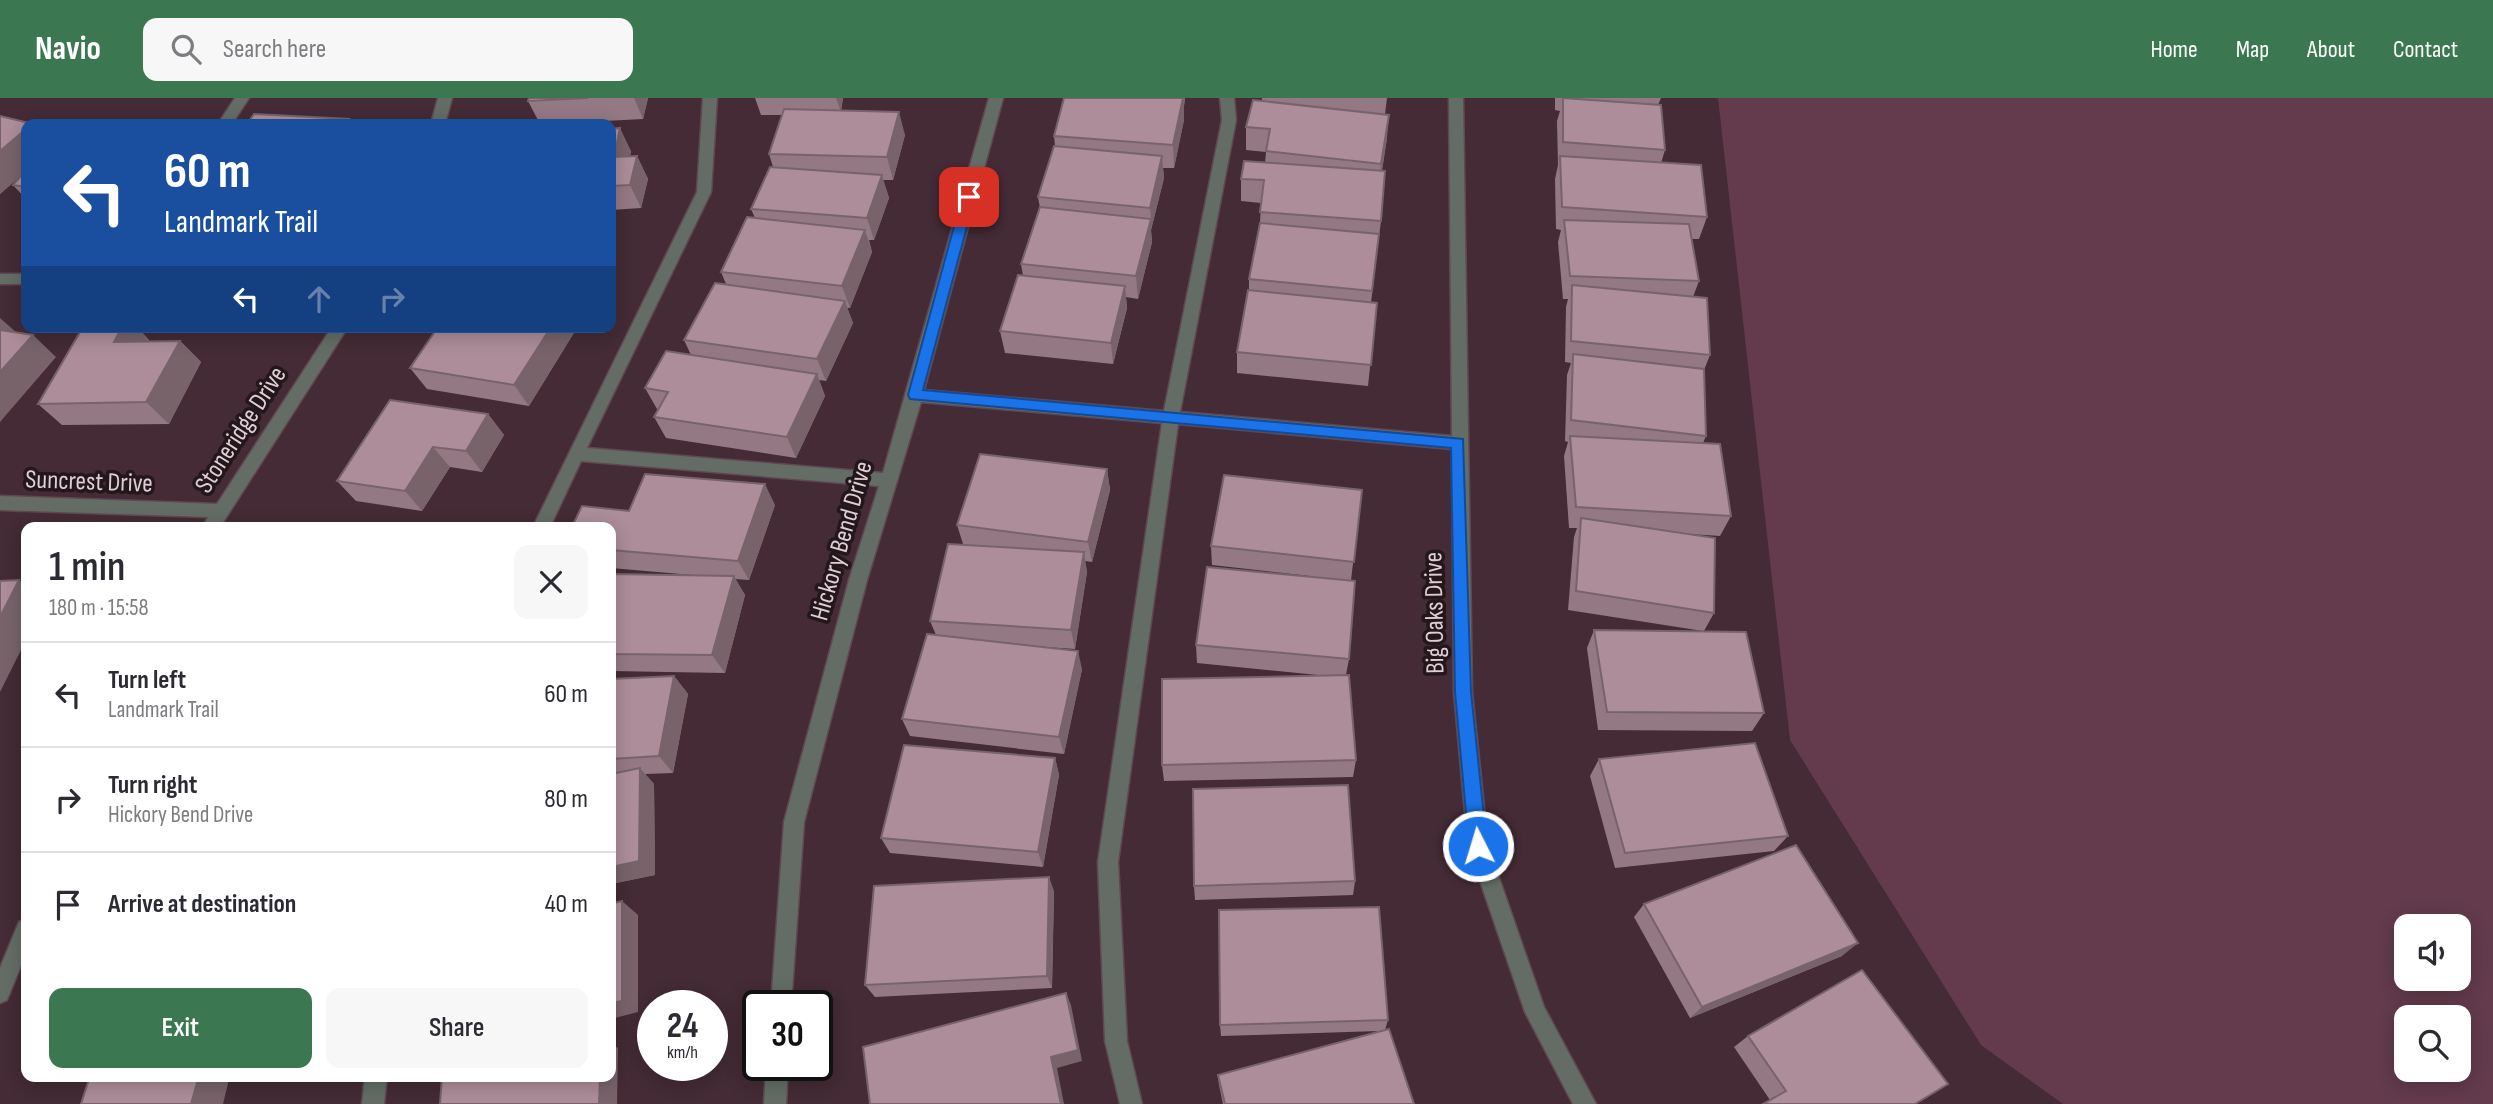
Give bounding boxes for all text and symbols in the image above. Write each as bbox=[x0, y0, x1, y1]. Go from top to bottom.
search box bbox=[143, 18, 633, 81]
text: Navio bbox=[35, 29, 101, 69]
icon: search bbox=[167, 30, 205, 68]
text: Search here bbox=[223, 34, 326, 65]
text: Home bbox=[2150, 35, 2198, 64]
text: Map bbox=[2236, 35, 2269, 64]
text: About bbox=[2307, 35, 2355, 64]
text: Contact bbox=[2393, 35, 2458, 64]
text: 60 m bbox=[164, 143, 251, 202]
icon: left bbox=[49, 147, 140, 238]
pin bbox=[939, 167, 999, 227]
icon: arrive bbox=[950, 178, 988, 216]
text: Landmark Trail bbox=[164, 203, 318, 242]
icon: left bbox=[227, 280, 265, 318]
icon: ahead bbox=[300, 280, 338, 318]
icon: right bbox=[373, 280, 411, 318]
street label: Stoneridge Drive bbox=[189, 361, 293, 499]
street label: Hickory Bend Drive bbox=[804, 458, 880, 624]
street label: Suncrest Drive bbox=[25, 464, 153, 500]
text: 1 min bbox=[49, 542, 125, 593]
button: close bbox=[514, 545, 588, 619]
street label: Big Oaks Drive bbox=[1418, 552, 1452, 674]
text: 180 m · 15:58 bbox=[49, 594, 149, 622]
text: Turn left bbox=[108, 665, 186, 696]
icon: left bbox=[49, 676, 87, 714]
text: 60 m bbox=[544, 679, 588, 710]
text: Landmark Trail bbox=[108, 696, 219, 724]
text: Turn right bbox=[108, 770, 197, 801]
icon: right bbox=[49, 781, 87, 819]
text: 80 m bbox=[544, 784, 588, 815]
text: Hickory Bend Drive bbox=[108, 801, 253, 829]
position arrow bbox=[1441, 809, 1515, 883]
icon: arrive bbox=[49, 886, 87, 924]
text: Arrive at destination bbox=[108, 889, 296, 920]
text: 40 m bbox=[545, 889, 588, 920]
map controls bbox=[2394, 914, 2471, 1082]
button: sound bbox=[2394, 914, 2471, 991]
button: Exit bbox=[49, 988, 312, 1068]
button: Share bbox=[326, 988, 588, 1068]
speed limit sign: 30 bbox=[742, 990, 833, 1081]
text: 24 bbox=[667, 1005, 698, 1048]
button: search bbox=[2394, 1005, 2471, 1082]
text: km/h bbox=[667, 1042, 698, 1063]

